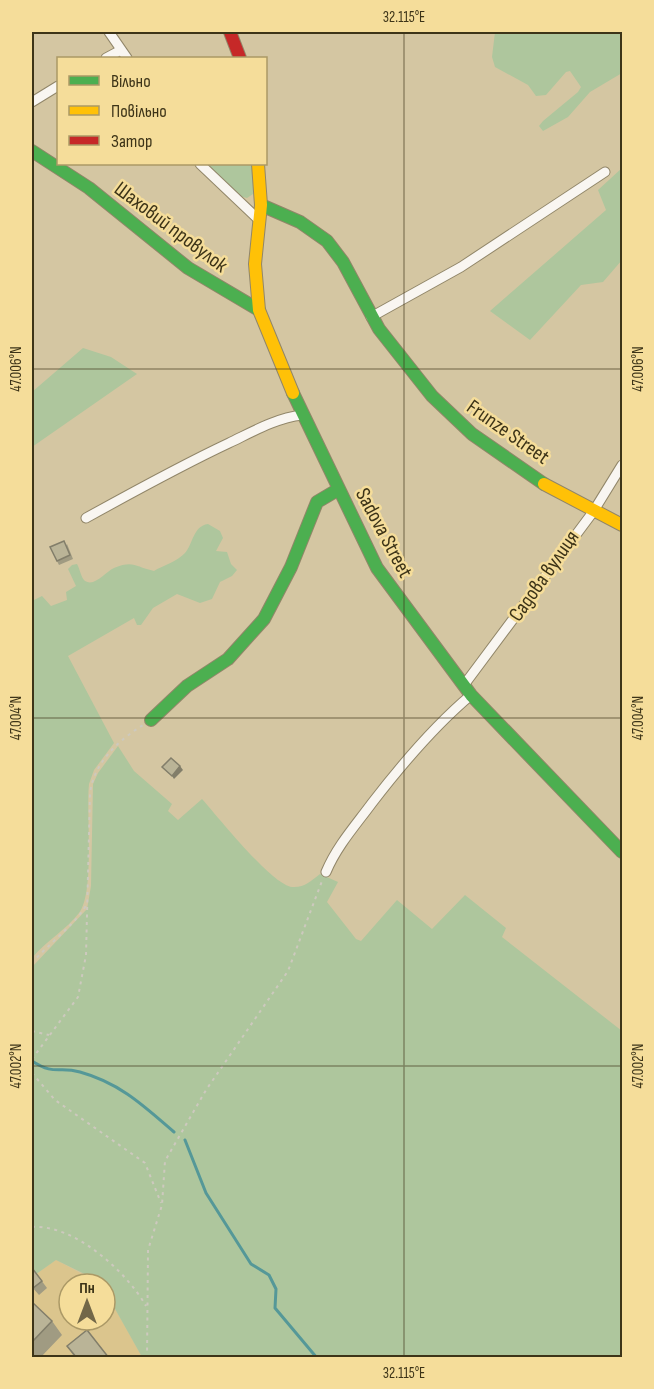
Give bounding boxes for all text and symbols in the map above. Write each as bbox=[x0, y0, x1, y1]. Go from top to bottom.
text: 32.115°E bbox=[383, 8, 425, 27]
legend bbox=[57, 57, 267, 165]
text: Вільно bbox=[111, 71, 151, 92]
text: Повільно bbox=[111, 101, 167, 122]
text: Затор bbox=[111, 131, 152, 152]
street label: Шаховий провулок bbox=[109, 176, 233, 278]
text: 47.006°N bbox=[7, 346, 26, 392]
text: 47.006°N bbox=[629, 346, 648, 392]
street label: Frunze Street bbox=[462, 394, 554, 470]
street label: Sadova Street bbox=[350, 484, 418, 582]
street label: Садова вулиця bbox=[504, 526, 584, 626]
text: 47.004°N bbox=[7, 696, 26, 740]
text: 47.004°N bbox=[629, 696, 648, 740]
text: 47.002°N bbox=[7, 1044, 26, 1088]
text: 47.002°N bbox=[629, 1044, 648, 1088]
north arrow bbox=[57, 1272, 117, 1332]
text: Пн bbox=[79, 1279, 95, 1298]
text: 32.115°E bbox=[383, 1364, 425, 1383]

